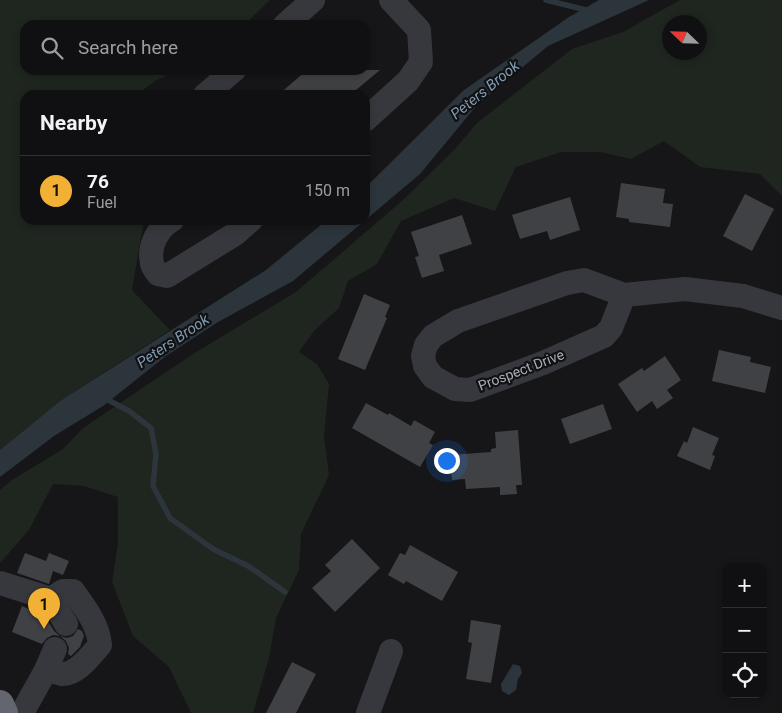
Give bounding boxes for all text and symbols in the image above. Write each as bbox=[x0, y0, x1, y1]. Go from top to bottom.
north arrow bbox=[662, 15, 707, 60]
search box bbox=[20, 20, 370, 75]
icon: search bbox=[38, 34, 66, 62]
text: Search here bbox=[78, 36, 178, 59]
water label: Peters Brook bbox=[447, 56, 523, 123]
text: Nearby bbox=[40, 111, 107, 135]
text: 76 bbox=[87, 170, 109, 193]
text: 1 bbox=[51, 181, 61, 200]
text: 150 m bbox=[305, 181, 350, 200]
text: Fuel bbox=[87, 193, 117, 212]
water label: Peters Brook bbox=[133, 310, 213, 372]
street label: Prospect Drive bbox=[476, 346, 566, 394]
your location bbox=[434, 448, 460, 474]
map controls bbox=[722, 563, 767, 698]
button: + bbox=[722, 563, 767, 608]
pin: 1 bbox=[28, 588, 60, 629]
button: − bbox=[722, 608, 767, 653]
button: locate bbox=[722, 653, 767, 698]

